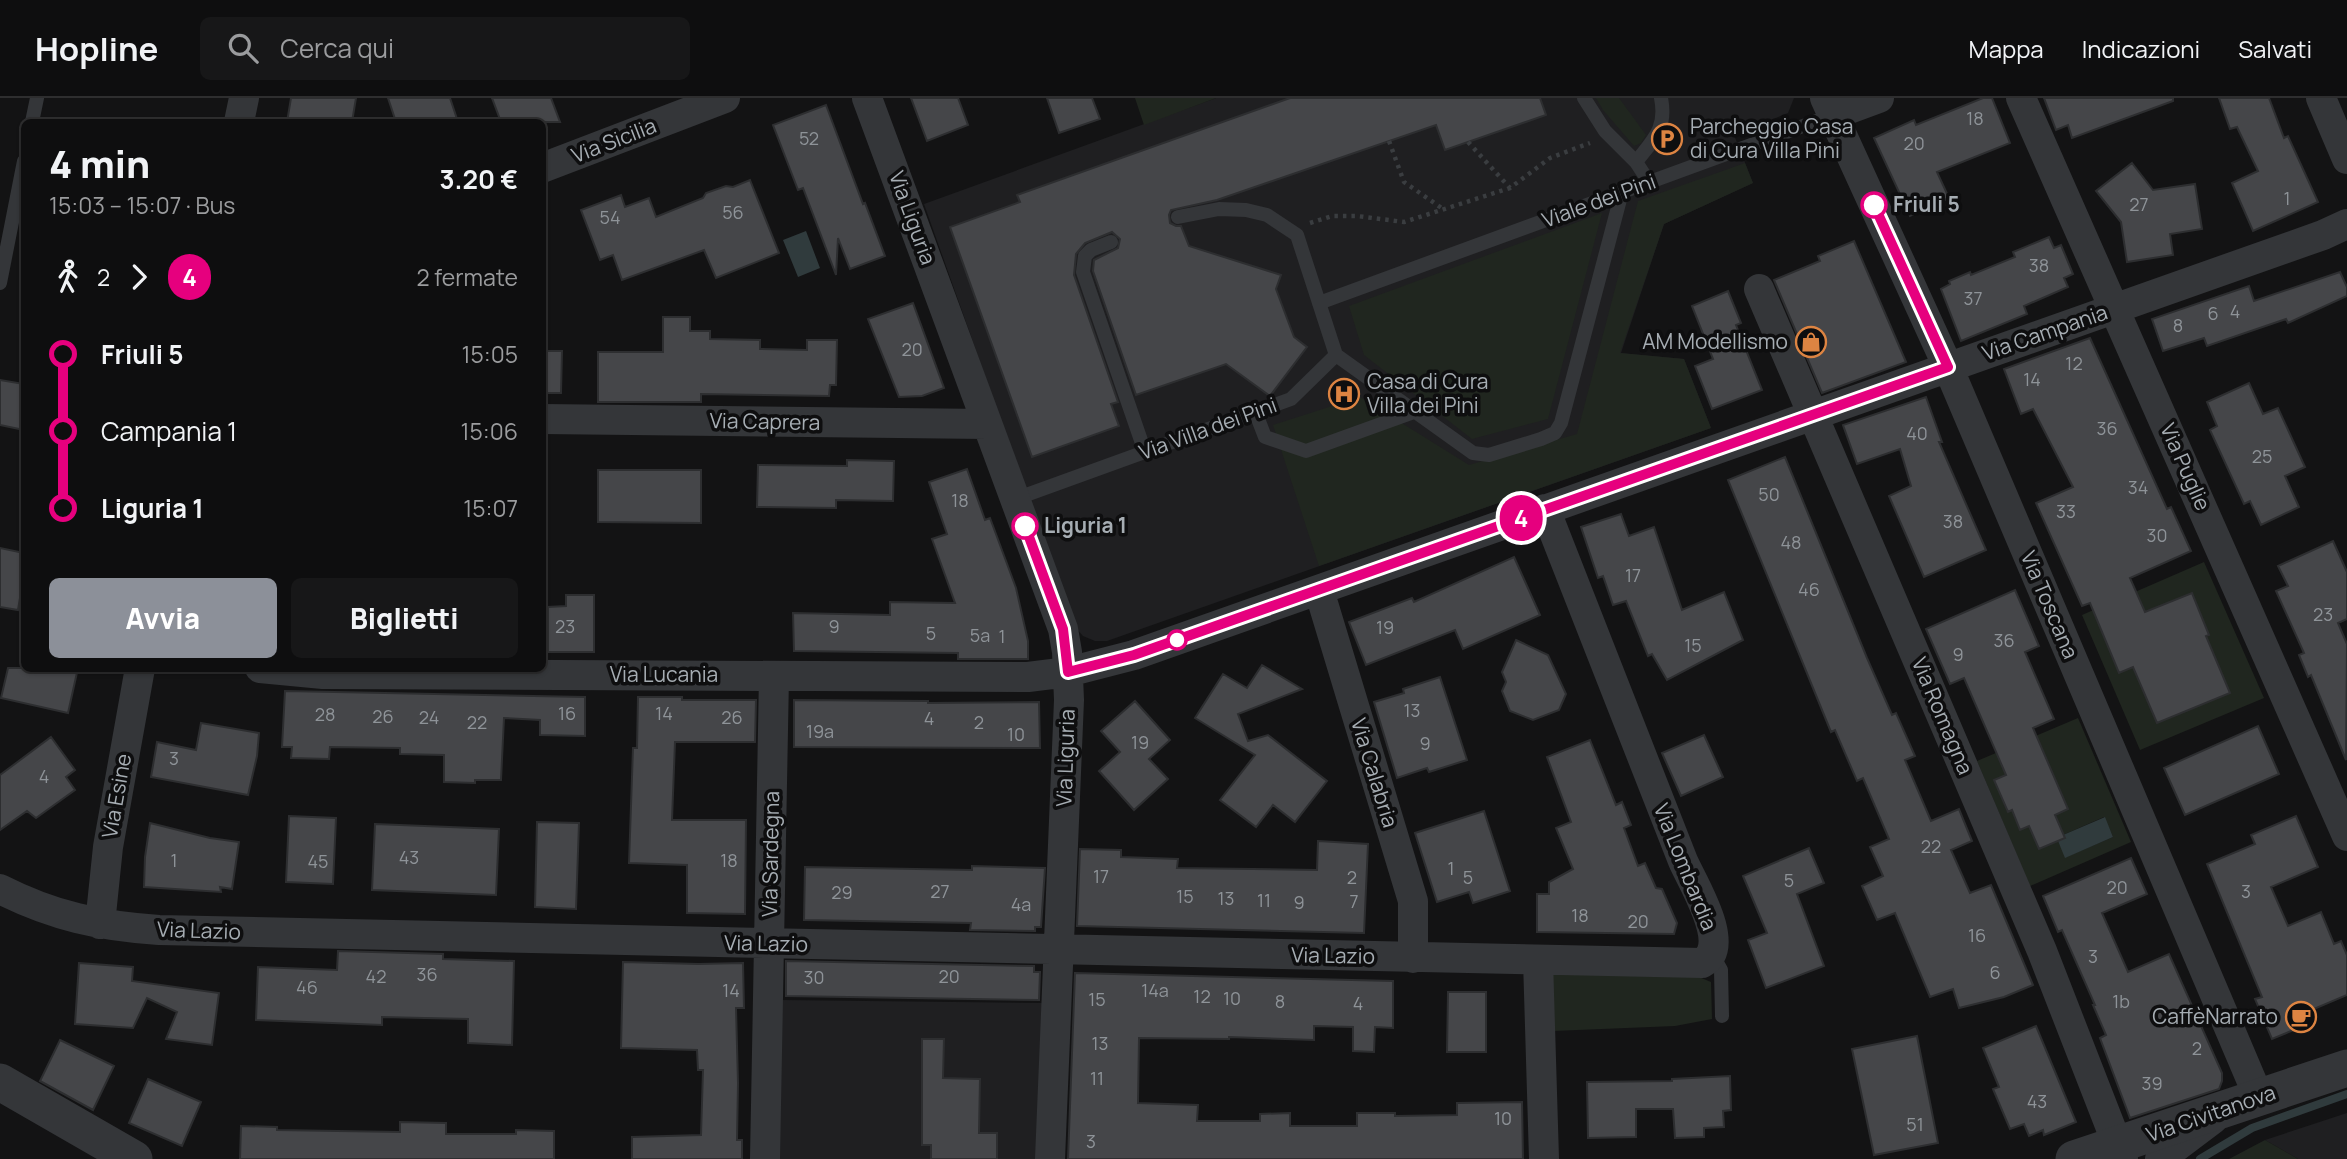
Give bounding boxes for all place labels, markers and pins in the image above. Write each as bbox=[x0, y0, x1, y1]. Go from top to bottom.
place label: Parcheggio Casa di Cura Villa Pini bbox=[1690, 112, 1853, 164]
parking icon: Parcheggio Casa di Cura Villa Pini bbox=[1650, 122, 1684, 156]
place label: Friuli 5 bbox=[1893, 190, 1960, 218]
marker: Friuli 5 bbox=[1861, 192, 1887, 218]
shop icon: AM Modellismo bbox=[1794, 325, 1828, 359]
place label: AM Modellismo bbox=[1642, 327, 1788, 355]
place label: Casa di Cura Villa dei Pini bbox=[1367, 367, 1488, 419]
hospital icon: Casa di Cura Villa dei Pini bbox=[1327, 377, 1361, 411]
place label: Liguria 1 bbox=[1044, 511, 1127, 539]
marker: Liguria 1 bbox=[1012, 513, 1038, 539]
unlabelled marker bbox=[1167, 630, 1187, 650]
cafe icon: CaffèNarrato bbox=[2284, 1000, 2318, 1034]
place label: CaffèNarrato bbox=[2152, 1002, 2278, 1030]

